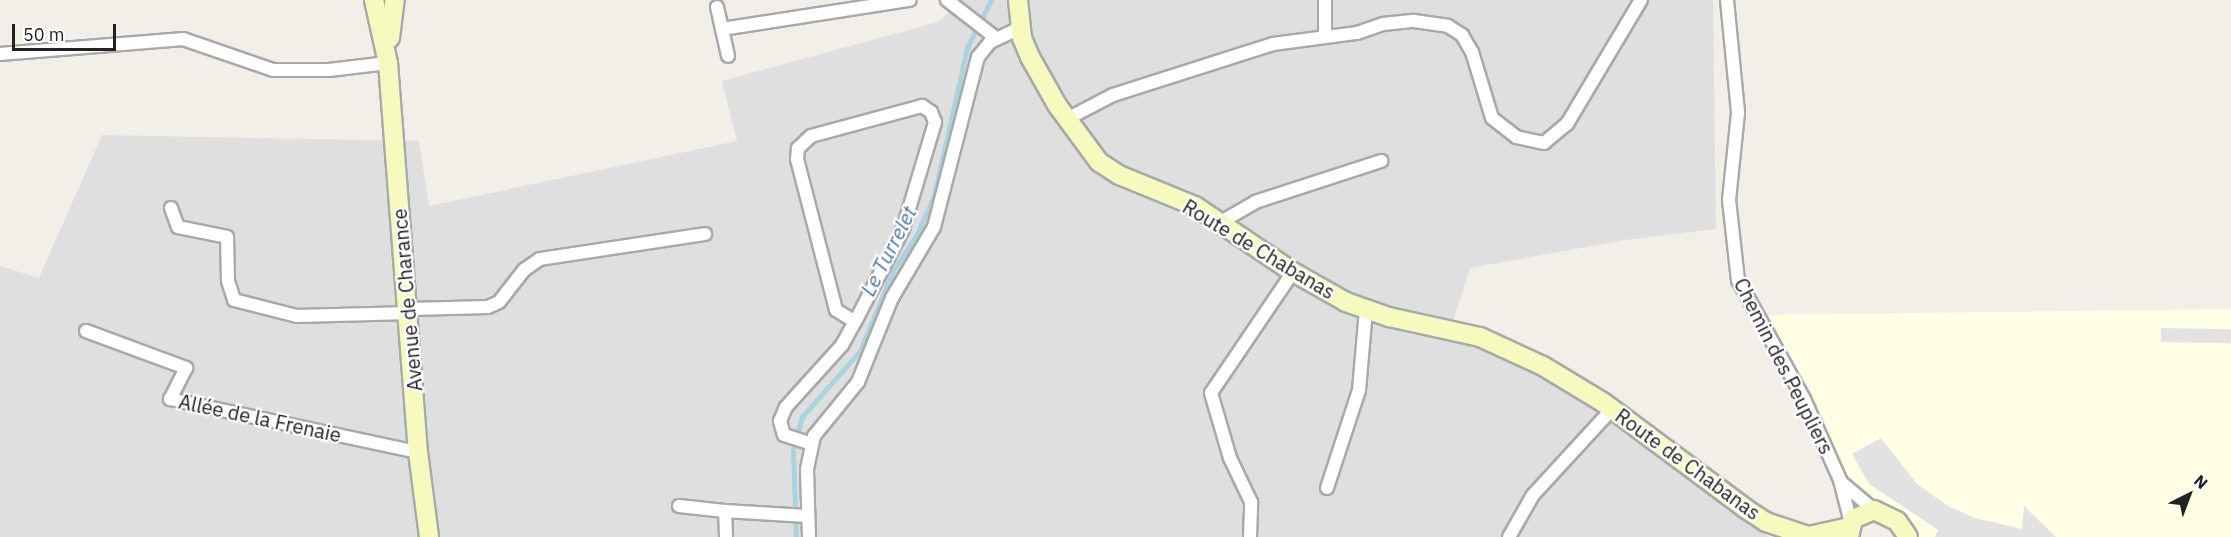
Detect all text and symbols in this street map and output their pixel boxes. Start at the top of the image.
scale bar [15,12,118,50]
text: 50 m [23,23,65,46]
street label: Route de Chabanas [1178,194,1340,304]
water label: Le Turrelet [855,202,921,300]
street label: Avenue de Charance [387,208,427,392]
street label: Chemin des Peupliers [1729,274,1839,458]
street label: Allée de la Frenaie [177,389,343,447]
street label: Route de Chabanas [1611,403,1765,525]
north arrow [2159,465,2219,525]
text: N [2190,470,2212,493]

